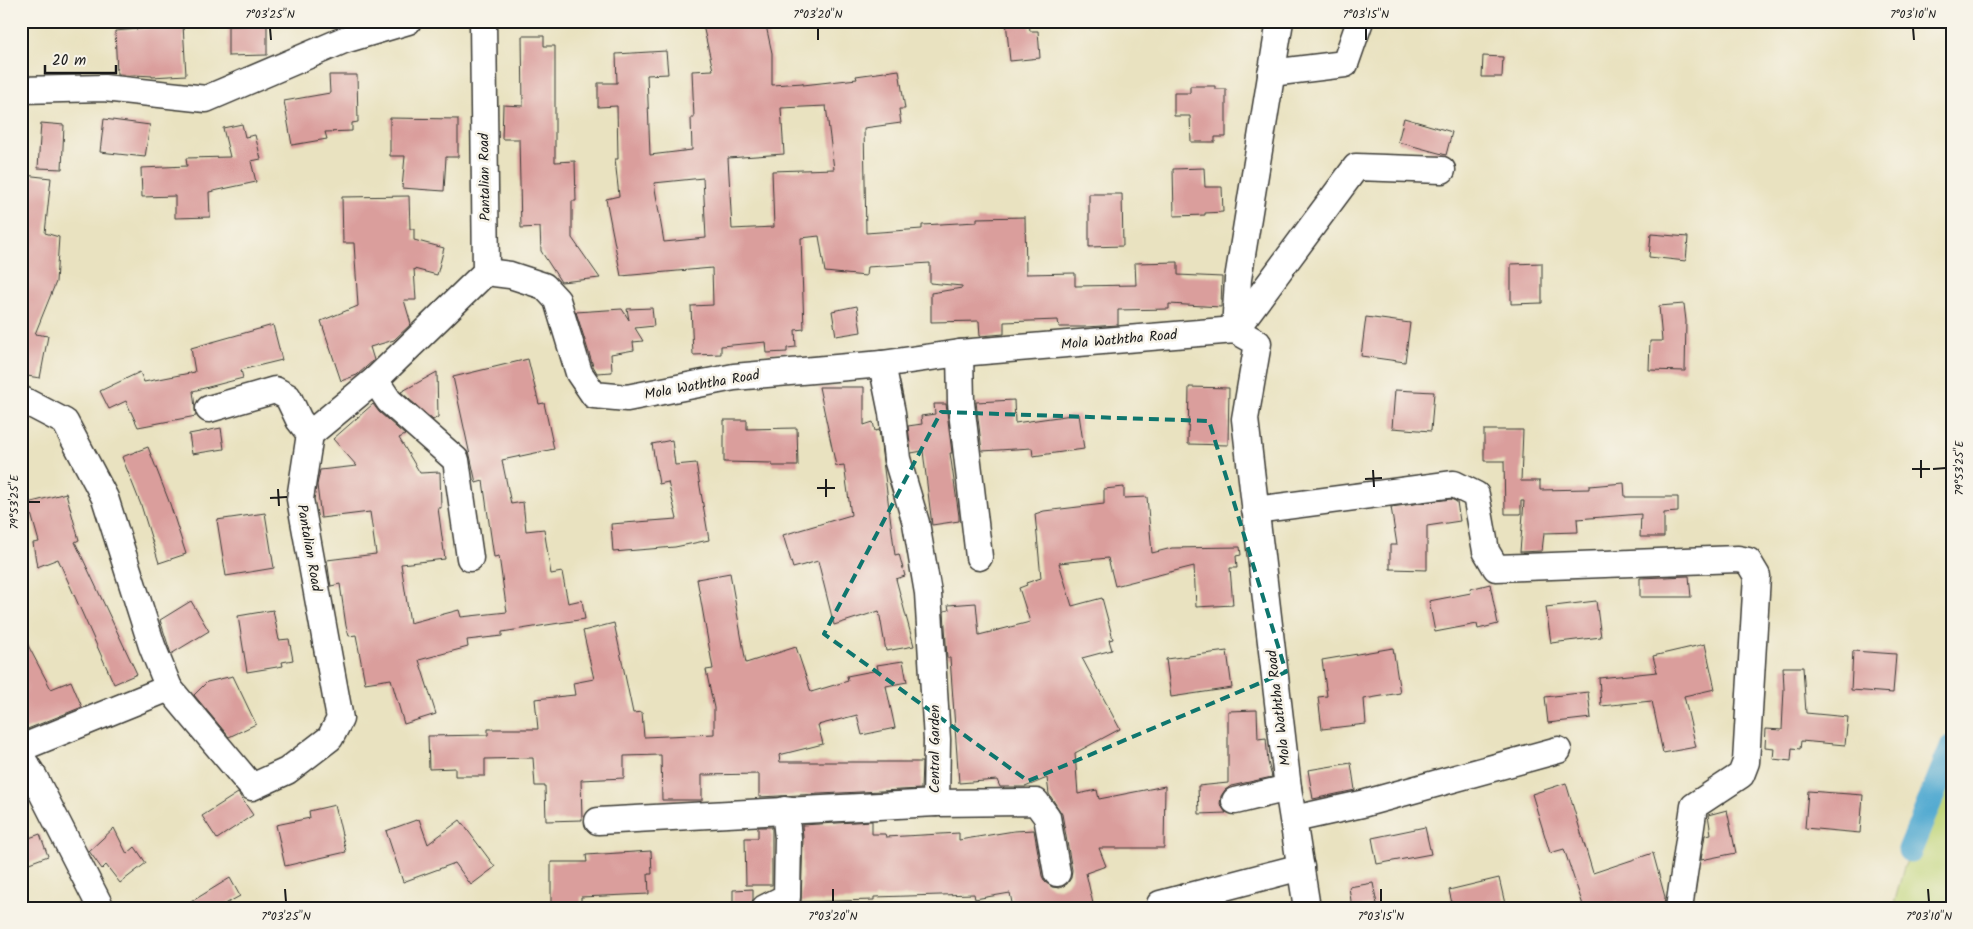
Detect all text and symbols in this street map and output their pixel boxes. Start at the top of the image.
text: 7°03'25"N [245,5,295,24]
text: 7°03'20"N [793,5,843,24]
text: 7°03'15"N [1343,5,1389,24]
text: 7°03'10"N [1890,5,1936,24]
scale bar [45,42,116,74]
text: 20 m [52,49,86,73]
street label: Pantalian Road [473,132,497,221]
street label: Mola Waththa Road [1060,324,1179,356]
street label: Mola Waththa Road [643,364,762,406]
text: 79°53'25"E [1950,440,1969,495]
text: 79°53'25"E [5,474,24,529]
street label: Pantalian Road [291,503,328,594]
street label: Mola Waththa Road [1261,648,1297,767]
street label: Central Garden [924,705,946,793]
text: 7°03'25"N [261,907,311,926]
text: 7°03'20"N [808,907,858,926]
text: 7°03'15"N [1358,907,1404,926]
text: 7°03'10"N [1906,907,1952,926]

